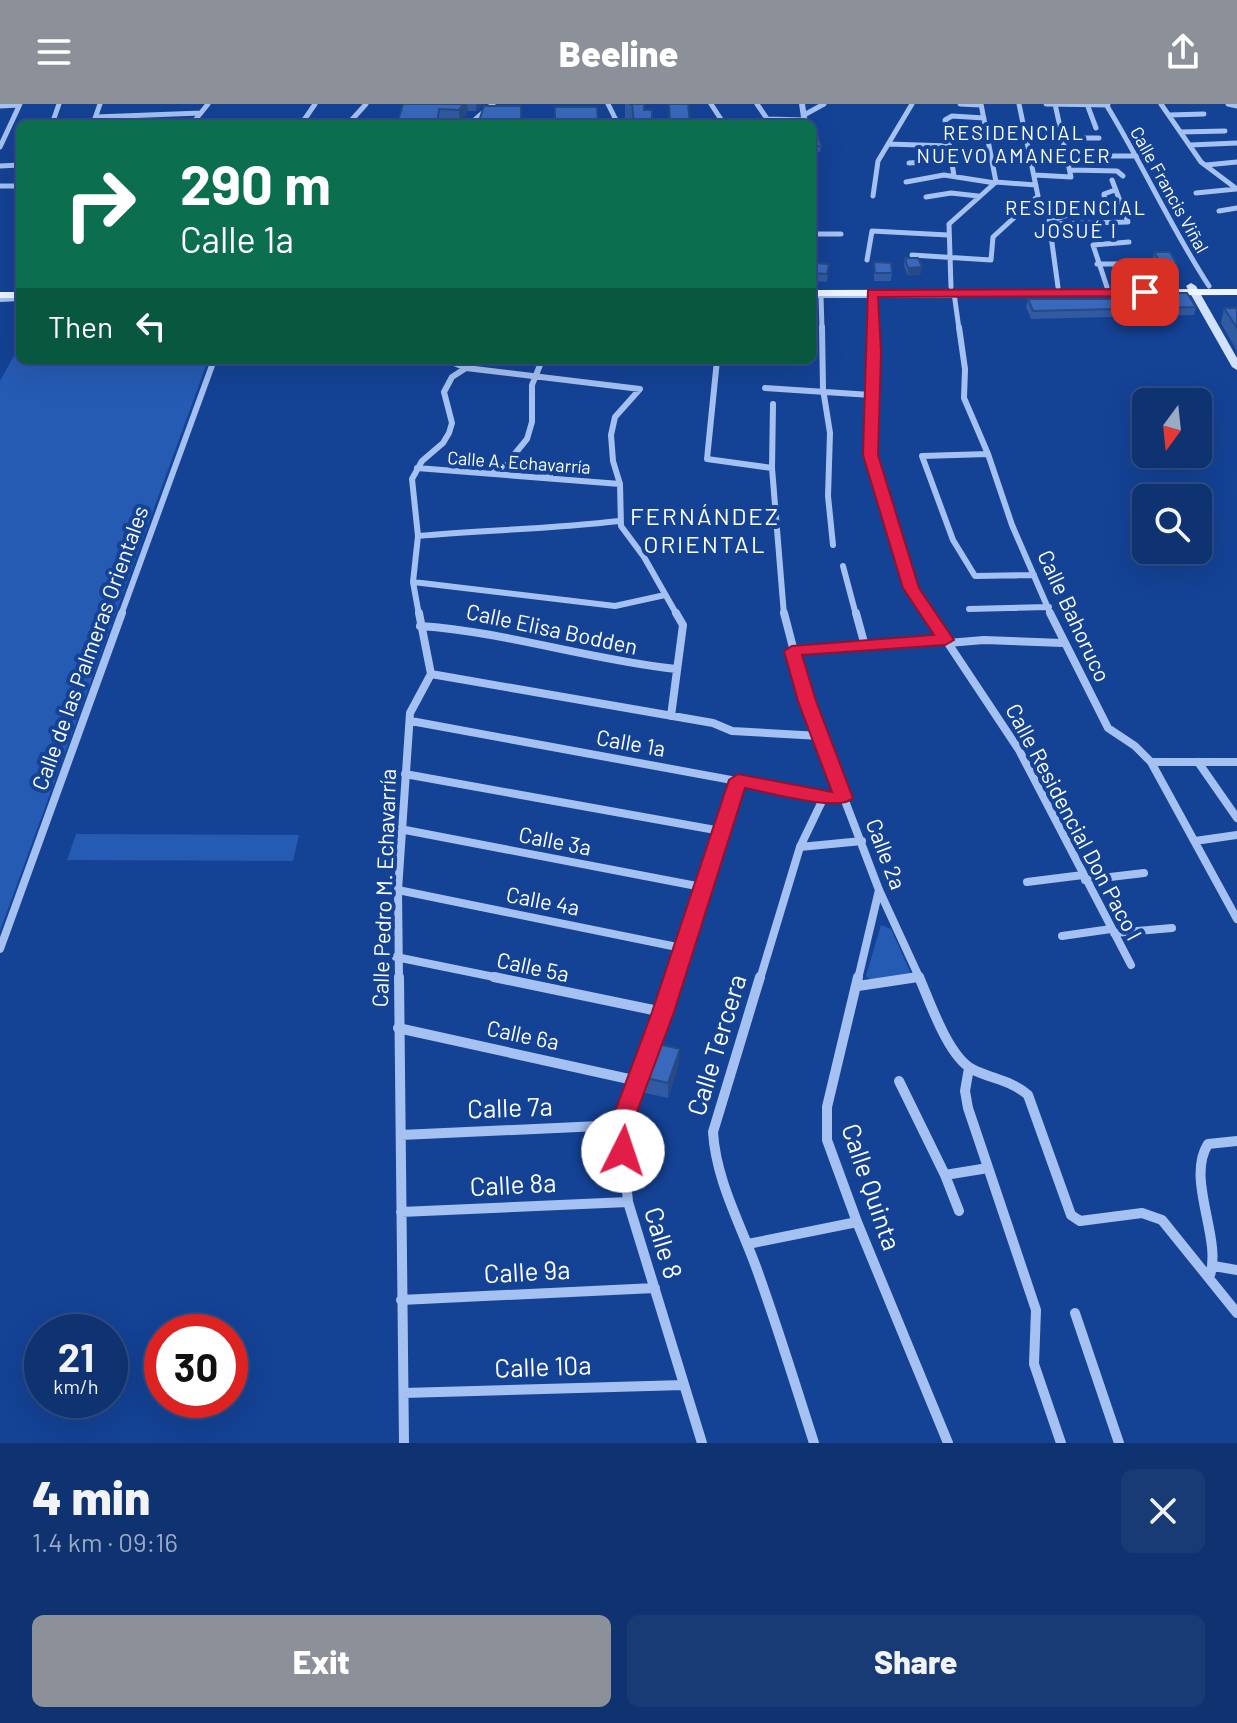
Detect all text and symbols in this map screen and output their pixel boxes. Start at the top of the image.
icon: menu [32,30,76,74]
icon: share [1161,30,1205,74]
text: Beeline [559,31,678,74]
district label: RESIDENCIAL NUEVO AMANECER [916,120,1112,167]
street label: Calle Francis Viñal [1126,122,1214,257]
text: 290 m [180,149,331,216]
icon: right [48,152,152,256]
district label: RESIDENCIAL JOSUÉ I [1005,195,1147,242]
text: Calle 1a [180,217,294,260]
pin [1111,258,1179,326]
icon: arrive [1123,270,1167,314]
icon: left [129,304,173,348]
text: Then [48,308,113,344]
north arrow [1132,388,1212,468]
map controls [1132,388,1212,564]
street label: Calle A. Echavarría [447,446,592,478]
button: search [1132,484,1212,564]
district label: FERNÁNDEZ ORIENTAL [630,501,780,558]
street label: Calle de las Palmeras Orientales [25,502,153,793]
street label: Calle Bahoruco [1033,546,1117,686]
street label: Calle Elisa Bodden [464,597,640,659]
street label: Calle Residencial Don Paco I [1001,699,1148,944]
street label: Calle 1a [595,723,668,761]
street label: Calle Pedro M. Echavarría [366,768,400,1008]
street label: Calle 2a [862,815,912,893]
street label: Calle 3a [517,820,594,860]
street label: Calle 4a [504,880,582,920]
street label: Calle 5a [495,946,572,986]
street label: Calle Tercera [679,970,752,1119]
street label: Calle 6a [485,1014,562,1054]
street label: Calle 7a [467,1090,553,1123]
position arrow [581,1109,665,1193]
street label: Calle Quinta [836,1119,909,1254]
street label: Calle 8a [469,1166,557,1201]
street label: Calle 8 [639,1203,690,1282]
street label: Calle 9a [483,1253,571,1288]
speed limit sign: 30 [144,1314,248,1418]
text: 21 [58,1332,94,1380]
street label: Calle 10a [494,1348,592,1383]
text: km/h [53,1374,99,1398]
text: 4 min [32,1467,150,1525]
button: close [1121,1469,1205,1553]
text: 1.4 km · 09:16 [32,1526,178,1557]
button: Exit [32,1615,611,1707]
button: Share [627,1615,1205,1707]

